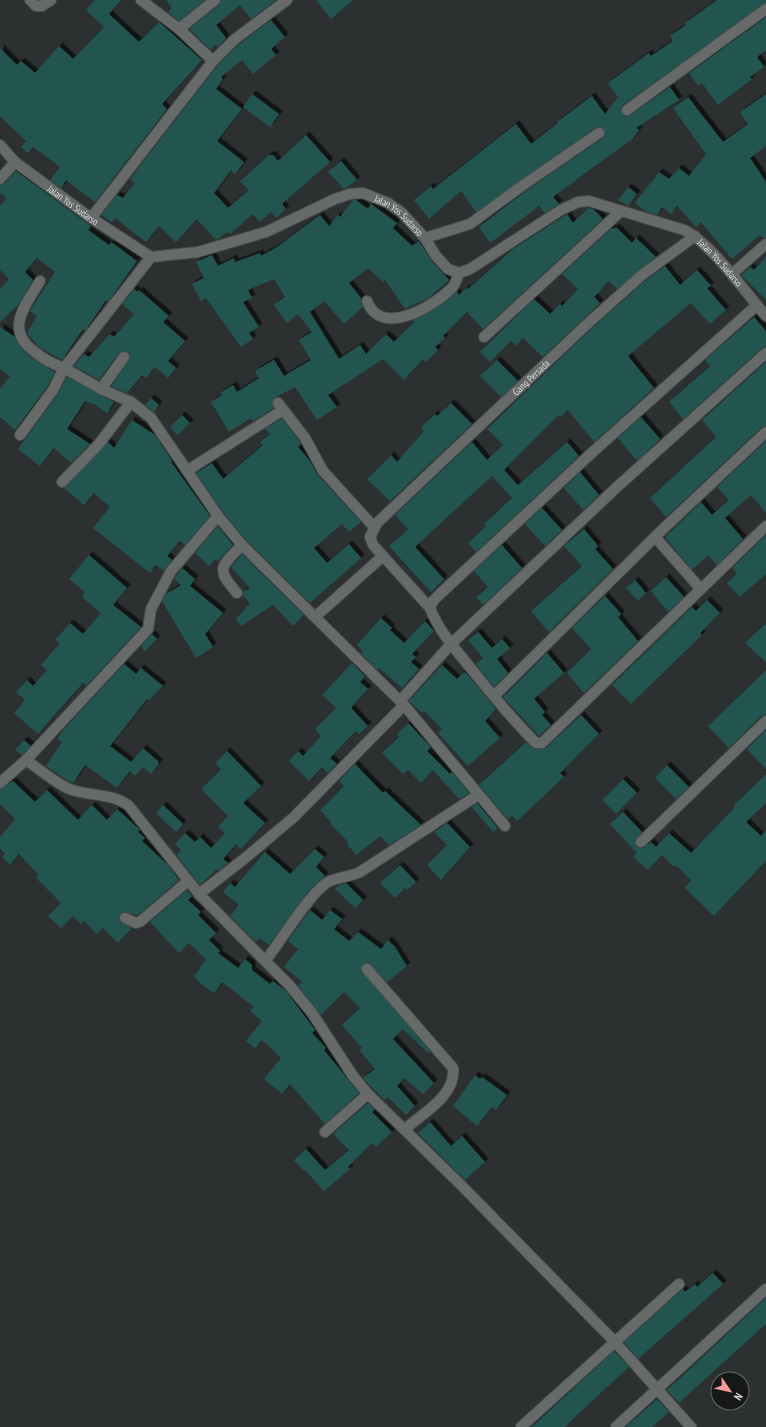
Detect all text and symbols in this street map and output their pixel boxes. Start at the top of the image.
street label: Jalan Yos Sudarso [44,182,101,228]
street label: Jalan Yos Sudarso [371,192,426,239]
street label: Jalan Yos Sudarso [694,235,745,289]
street label: Gang Persada [510,357,553,398]
north arrow [710,1371,750,1411]
text: N [731,1390,746,1403]

